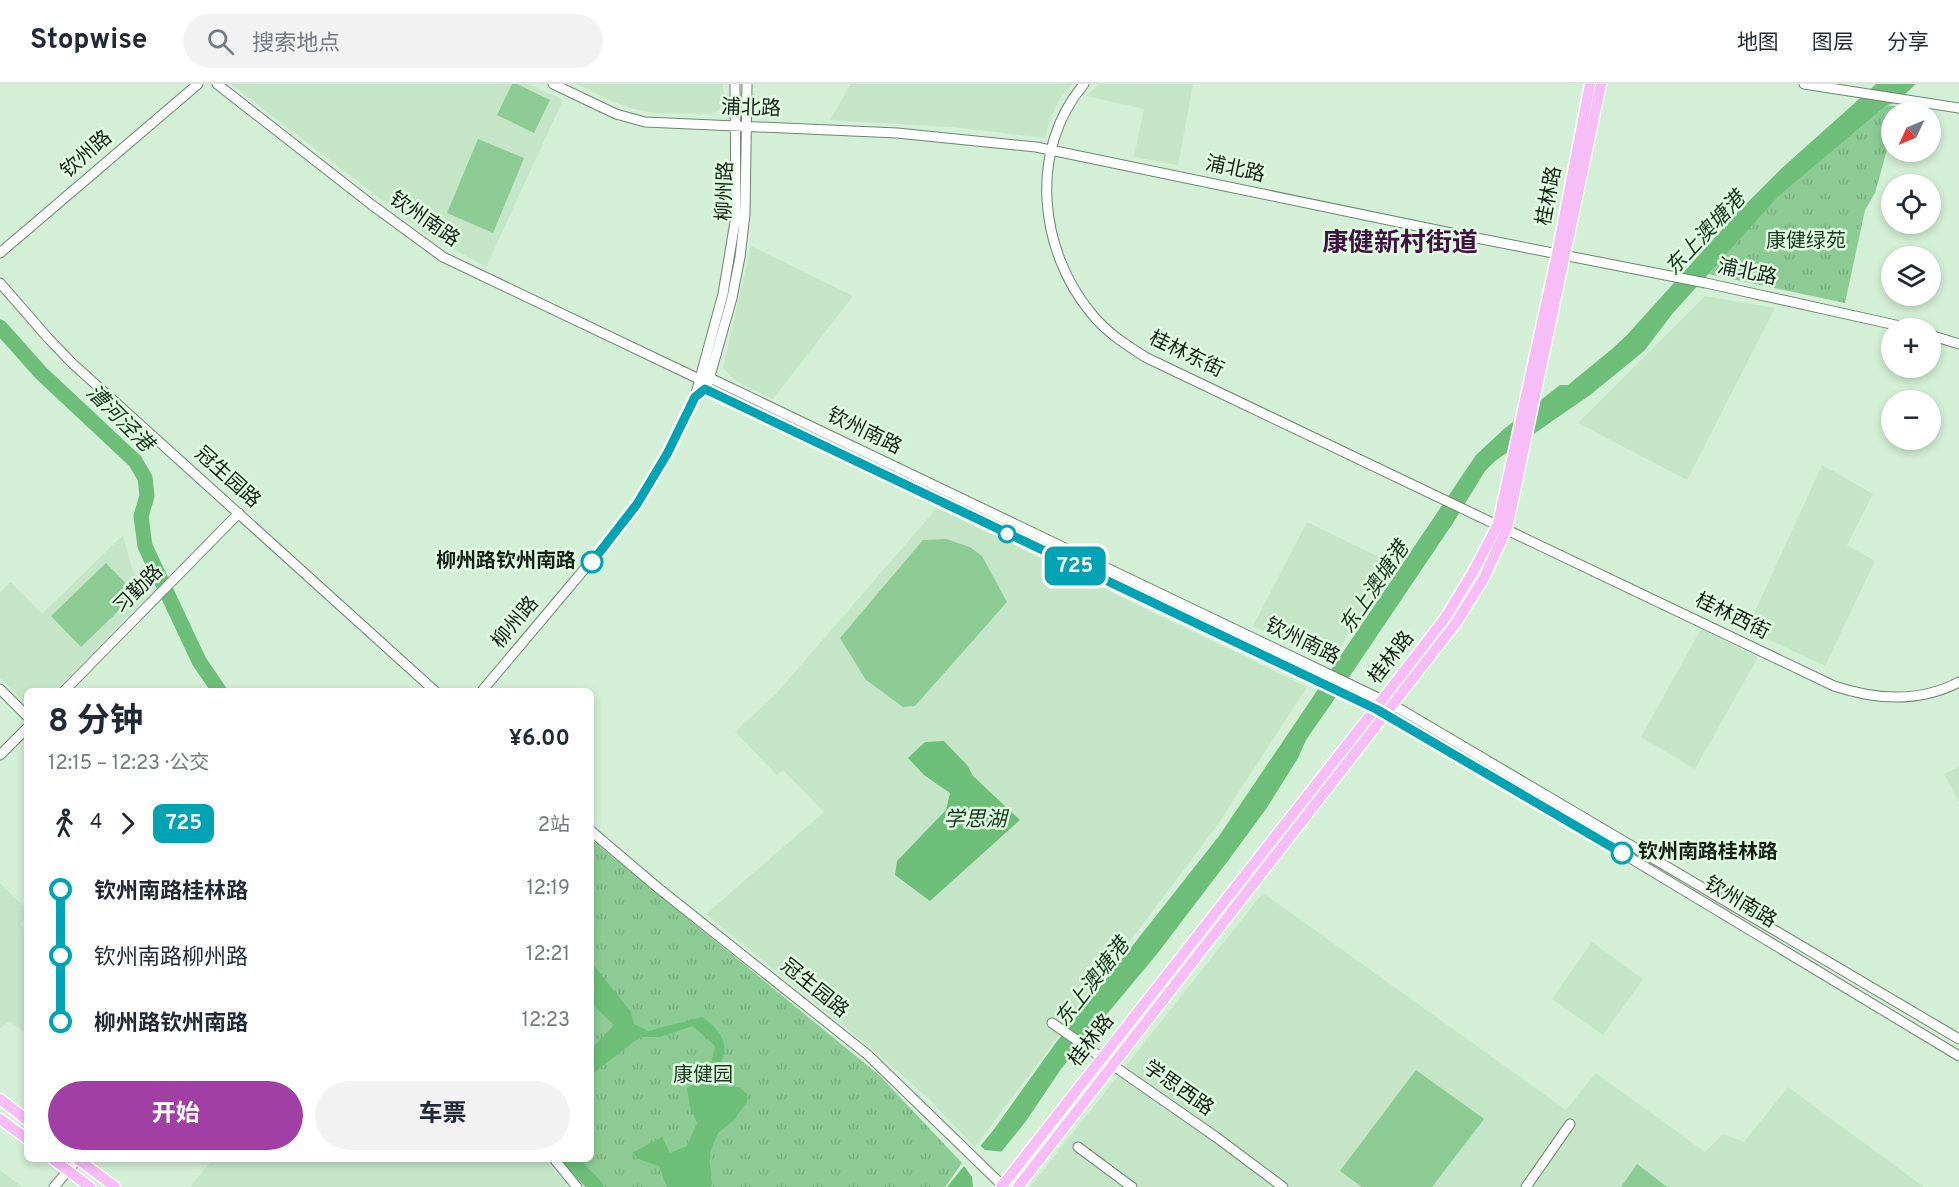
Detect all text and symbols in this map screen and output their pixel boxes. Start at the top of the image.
search box [183,14,603,68]
text: Stopwise [30,23,147,59]
icon: search [204,25,237,58]
text: 地图 [1737,30,1779,57]
text: 图层 [1812,30,1854,57]
text: 分享 [1887,30,1929,57]
text: 搜索地点 [252,31,340,58]
street label: 浦北路 [721,95,781,123]
north arrow [1881,102,1941,162]
map controls [1881,102,1941,450]
street label: 钦州路 [56,126,118,184]
street label: 浦北路 [1203,151,1267,189]
street label: 柳州路 [712,161,740,221]
street label: 桂林路 [1532,164,1568,228]
button: locate [1881,174,1941,234]
water label: 东上澳塘港 [1660,184,1754,282]
street label: 钦州南路 [384,186,464,254]
district label: 康健新村街道 [1322,228,1478,261]
park label: 康健绿苑 [1766,229,1846,255]
button: layers [1881,246,1941,306]
street label: 浦北路 [1715,254,1779,292]
button: + [1881,318,1941,378]
street label: 桂林东街 [1144,326,1228,384]
water label: 漕河泾港 [80,380,160,460]
button: − [1881,390,1941,450]
street label: 钦州南路 [822,403,906,461]
street label: 冠生园路 [189,442,265,514]
unlabelled marker [998,525,1016,543]
water label: 东上澳塘港 [1334,534,1417,639]
line badge: 725 [1040,546,1110,586]
place label: 柳州路钦州南路 [436,549,576,575]
marker: 柳州路钦州南路 [581,551,603,573]
text: 725 [1057,553,1093,580]
street label: 习勤路 [109,560,169,620]
street label: 桂林西街 [1690,588,1774,646]
street label: 柳州路 [487,592,545,654]
street label: 钦州南路 [1260,613,1344,671]
street label: 桂林路 [1363,626,1421,690]
text: 8 分钟 [48,702,143,744]
text: ¥6.00 [509,726,570,753]
text: 12:15 – 12:23 · 公交 [48,751,210,777]
icon: walk [48,807,81,840]
icon: forward [111,807,144,840]
water label: 学思湖 [944,807,1009,834]
text: 4 [90,810,102,836]
text: 725 [165,810,202,837]
text: 2站 [538,813,570,839]
place label: 钦州南路桂林路 [1638,840,1778,866]
marker: 钦州南路桂林路 [1611,842,1633,864]
street label: 钦州南路 [1699,871,1781,935]
text: 12:19 [526,876,570,902]
text: 钦州南路桂林路 [94,879,248,906]
water label: 东上澳塘港 [1050,931,1138,1033]
text: 12:21 [526,942,570,968]
text: 钦州南路柳州路 [94,945,248,972]
street label: 冠生园路 [775,954,853,1024]
text: 12:23 [522,1008,570,1034]
street label: 桂林路 [1063,1009,1121,1073]
text: 柳州路钦州南路 [94,1011,248,1038]
street label: 学思西路 [1138,1055,1218,1123]
park label: 康健园 [673,1063,733,1089]
button: 开始 [48,1081,303,1150]
button: 车票 [315,1081,570,1150]

